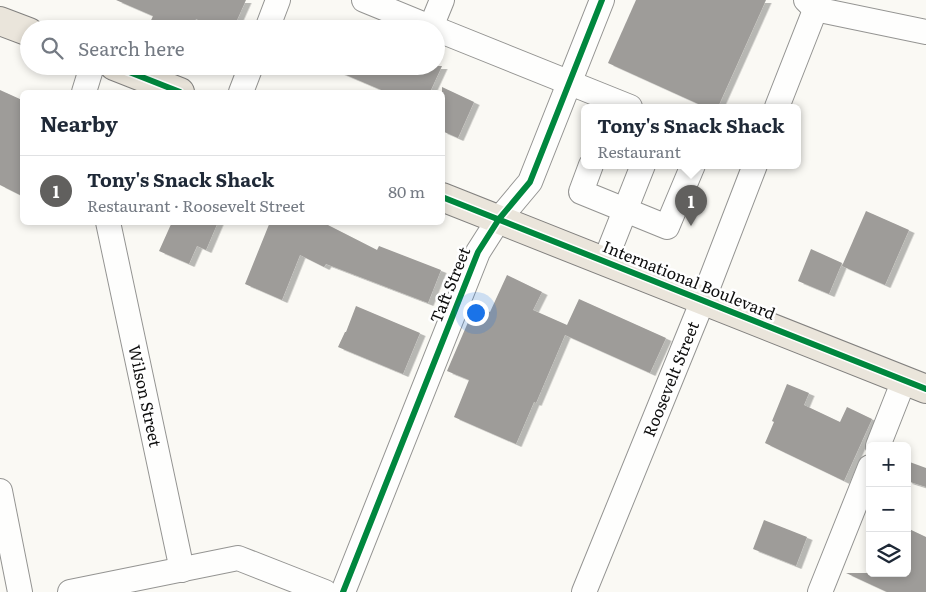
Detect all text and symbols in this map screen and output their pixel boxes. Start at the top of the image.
search box [20,20,445,75]
icon: search [38,34,66,62]
text: Search here [78,34,185,62]
popup [581,104,801,169]
text: Nearby [40,107,118,138]
text: Tony's Snack Shack [597,111,785,139]
text: Restaurant [597,139,681,163]
text: Tony's Snack Shack [87,165,274,193]
text: 1 [53,179,59,203]
text: 80 m [388,179,425,203]
pin: 1 [675,185,707,226]
text: Restaurant · Roosevelt Street [87,193,305,217]
street label: International Boulevard [599,233,780,325]
street label: Taft Street [423,243,475,326]
your location [463,300,489,326]
street label: Roosevelt Street [636,317,704,440]
street label: Wilson Street [123,343,169,450]
map controls [866,442,911,577]
button: + [866,442,911,487]
button: − [866,487,911,532]
button: layers [866,532,911,577]

